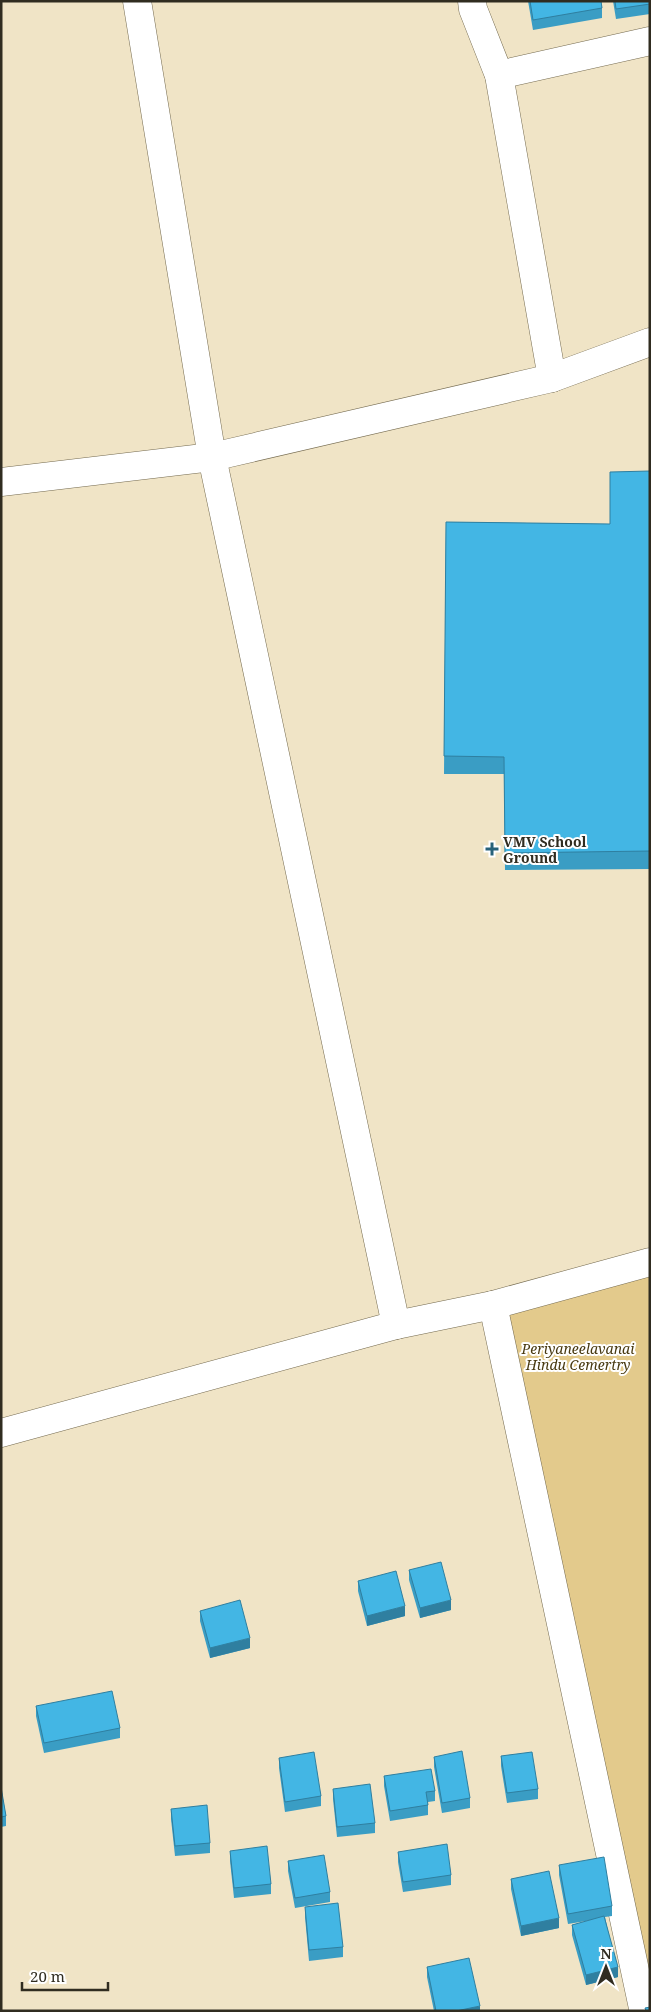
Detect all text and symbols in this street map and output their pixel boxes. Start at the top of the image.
place label: VMV School Ground [503,832,587,867]
marker: VMV School Ground [485,842,499,856]
park label: Periyaneelavanai Hindu Cemertry [521,1339,635,1374]
north arrow [581,1942,631,1992]
text: N [600,1944,612,1963]
scale bar [22,1960,109,1992]
text: 20 m [30,1966,65,1986]

